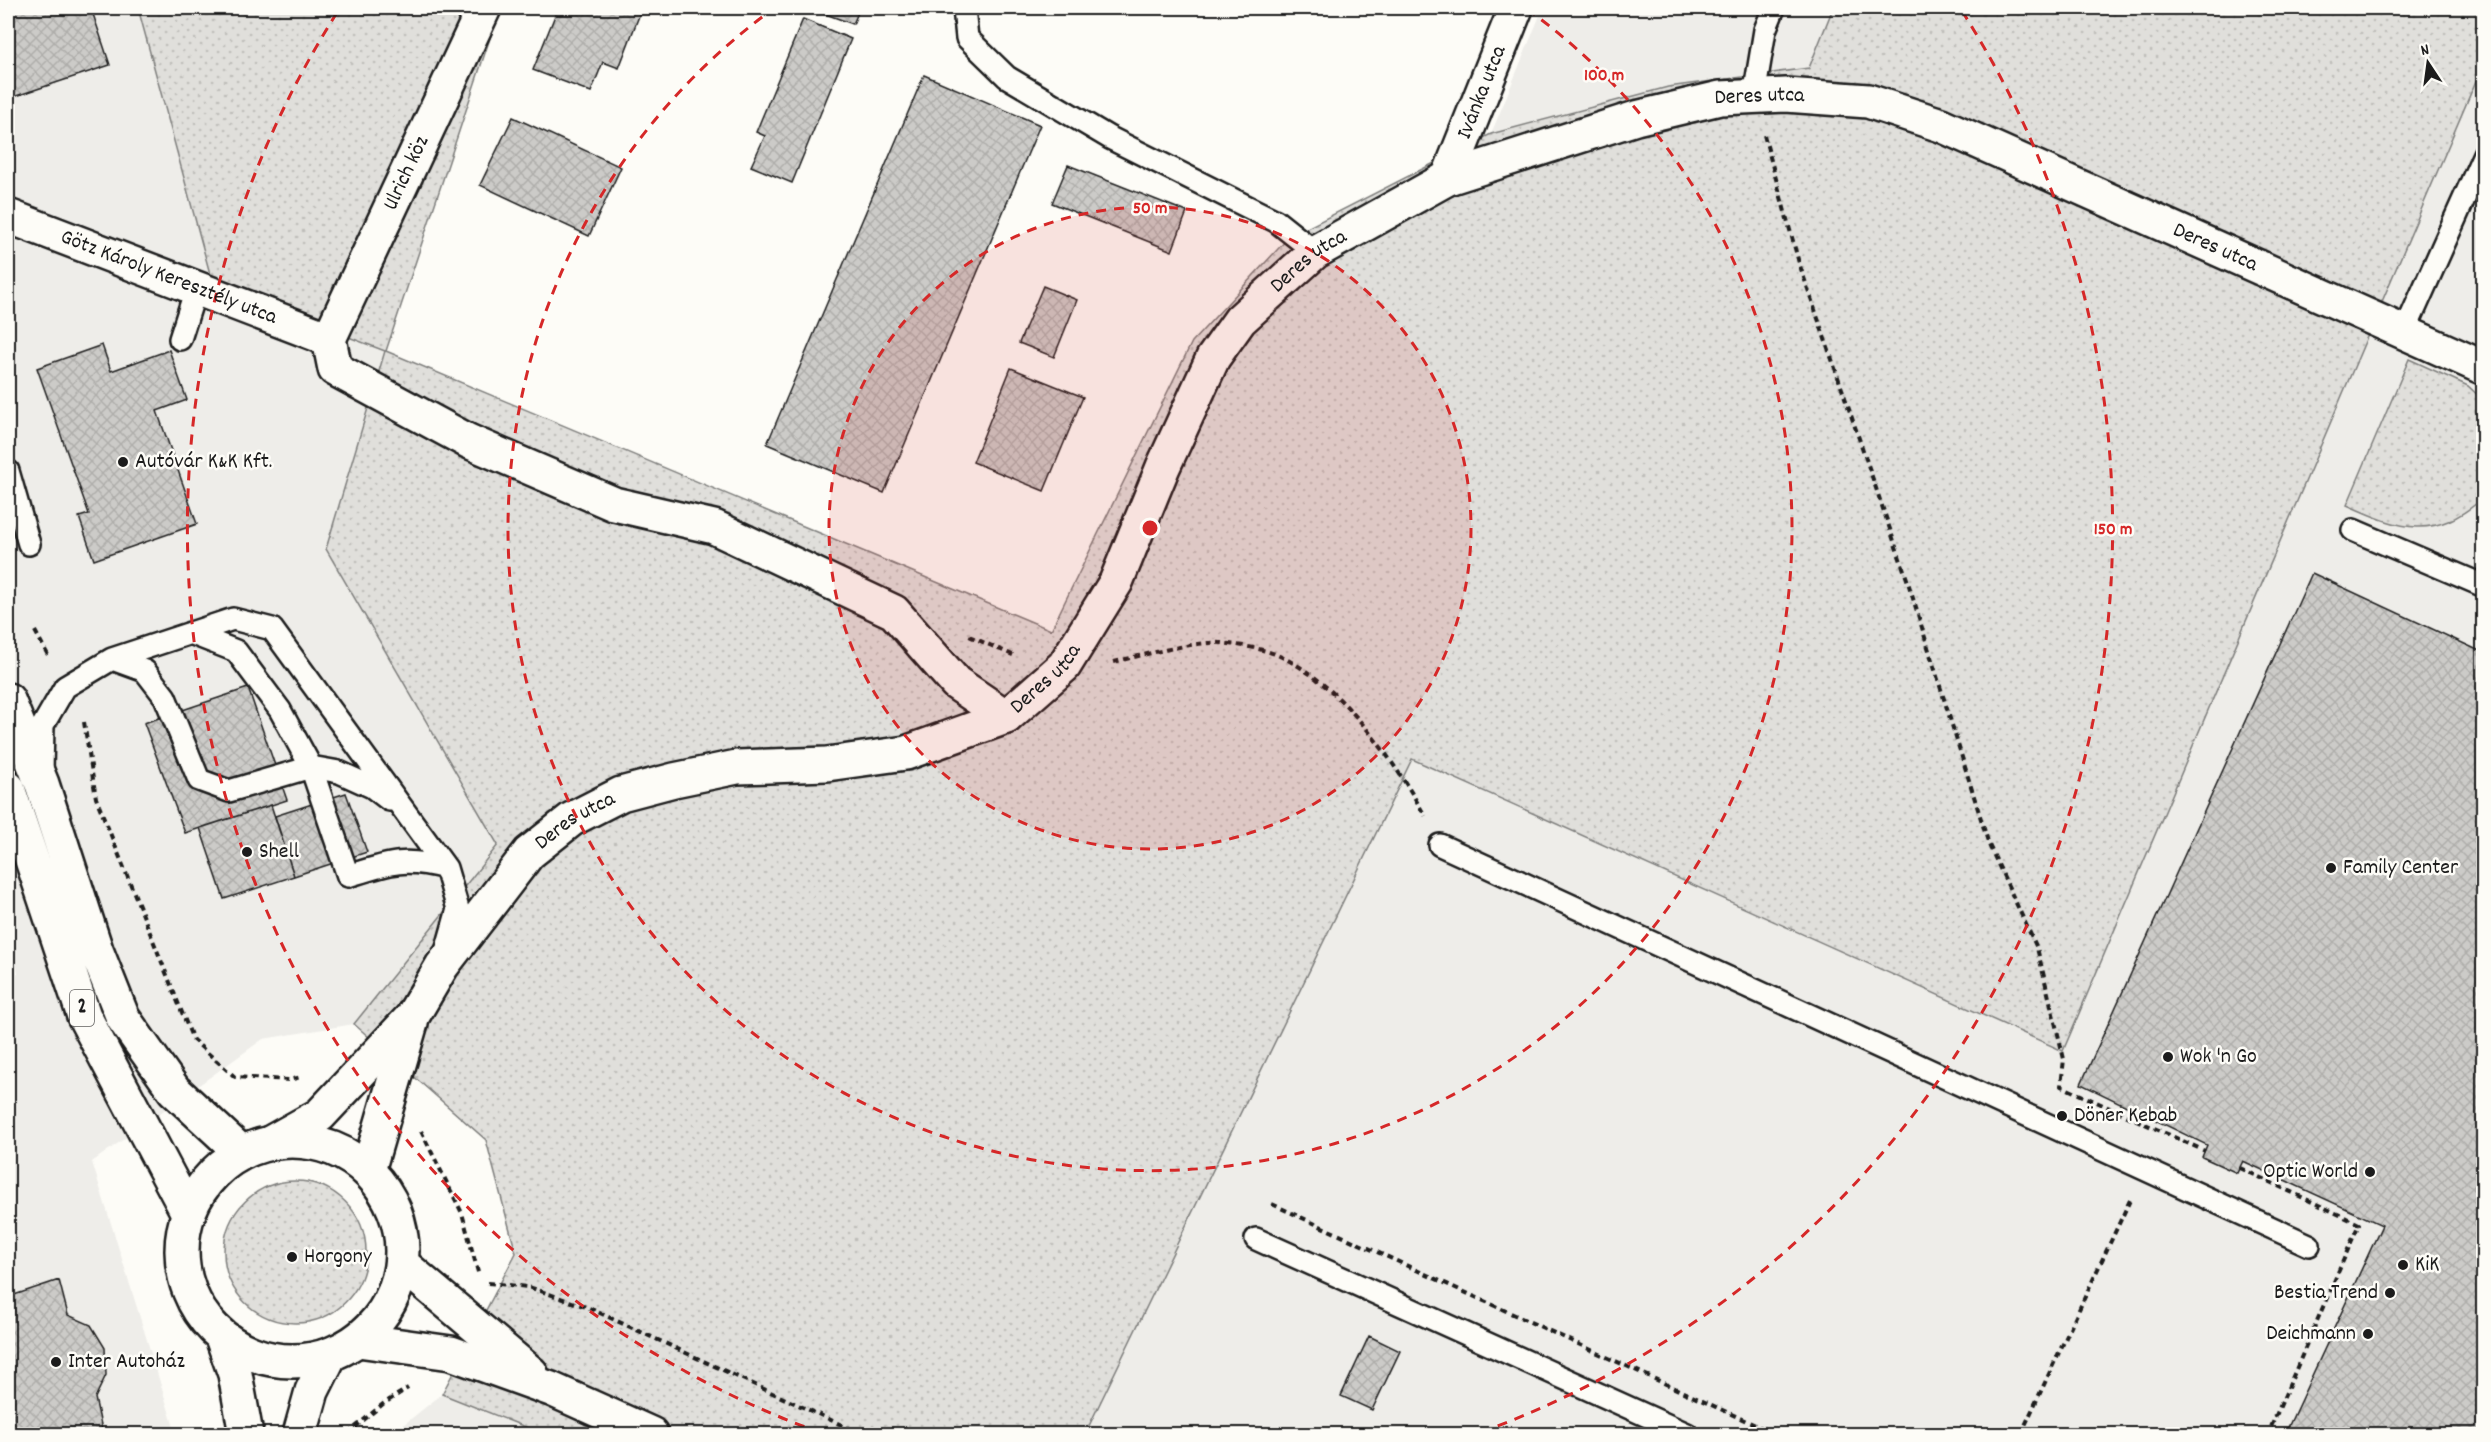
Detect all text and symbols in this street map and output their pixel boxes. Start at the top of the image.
north arrow [2398,33,2458,93]
text: N [2419,39,2432,63]
street label: Ivánka utca [1450,41,1515,144]
text: 100 m [1584,64,1624,89]
street label: Deres utca [1714,79,1806,114]
street label: Ulrich köz [376,130,438,216]
text: 50 m [1133,197,1167,222]
street label: Deres utca [2168,215,2263,281]
street label: Deres utca [1263,221,1353,301]
street label: Götz Károly Keresztély utca [56,222,282,333]
place label: Autóvár K&K Kft. [135,447,272,478]
marker: Autóvár K&K Kft. [116,455,130,469]
centre of rings [1140,518,1160,538]
text: 150 m [2094,518,2132,543]
street label: Deres utca [1004,638,1090,722]
street label: Deres utca [528,784,621,858]
place label: Shell [259,837,299,868]
marker: Shell [240,845,254,859]
place label: Family Center [2343,853,2459,884]
marker: Family Center [2324,861,2338,875]
road number: 2 [70,990,94,1026]
place label: Wok 'n Go [2180,1042,2257,1073]
marker: Wok 'n Go [2161,1050,2175,1064]
place label: Döner Kebab [2074,1101,2177,1132]
marker: Döner Kebab [2055,1109,2069,1123]
place label: Optic World [2263,1157,2358,1188]
marker: Optic World [2363,1165,2377,1179]
place label: Horgony [304,1242,373,1273]
marker: Horgony [285,1250,299,1264]
place label: KiK [2415,1250,2439,1281]
marker: KiK [2396,1258,2410,1272]
place label: Bestia Trend [2274,1278,2378,1309]
marker: Bestia Trend [2383,1286,2397,1300]
place label: Deichmann [2266,1319,2356,1350]
marker: Deichmann [2361,1327,2375,1341]
place label: Inter Autoház [68,1347,185,1378]
marker: Inter Autoház [49,1355,63,1369]

